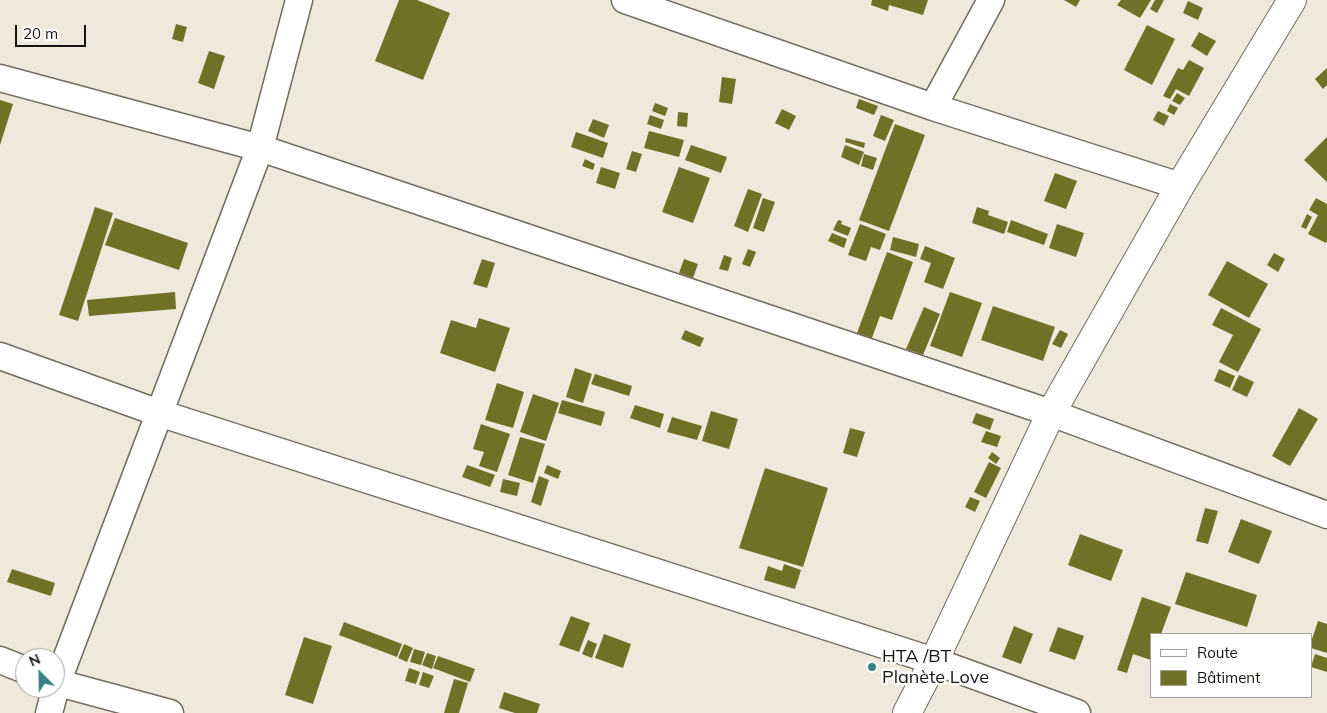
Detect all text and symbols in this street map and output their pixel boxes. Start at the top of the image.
scale bar [18,15,89,47]
text: 20 m [23,24,58,43]
legend [1150,633,1312,698]
text: Route [1197,643,1238,662]
place label: HTA /BT Planète Love [882,646,989,689]
north arrow [15,648,65,698]
text: N [26,650,43,670]
marker: HTA /BT Planète Love [866,661,878,673]
text: Bâtiment [1197,668,1260,687]

